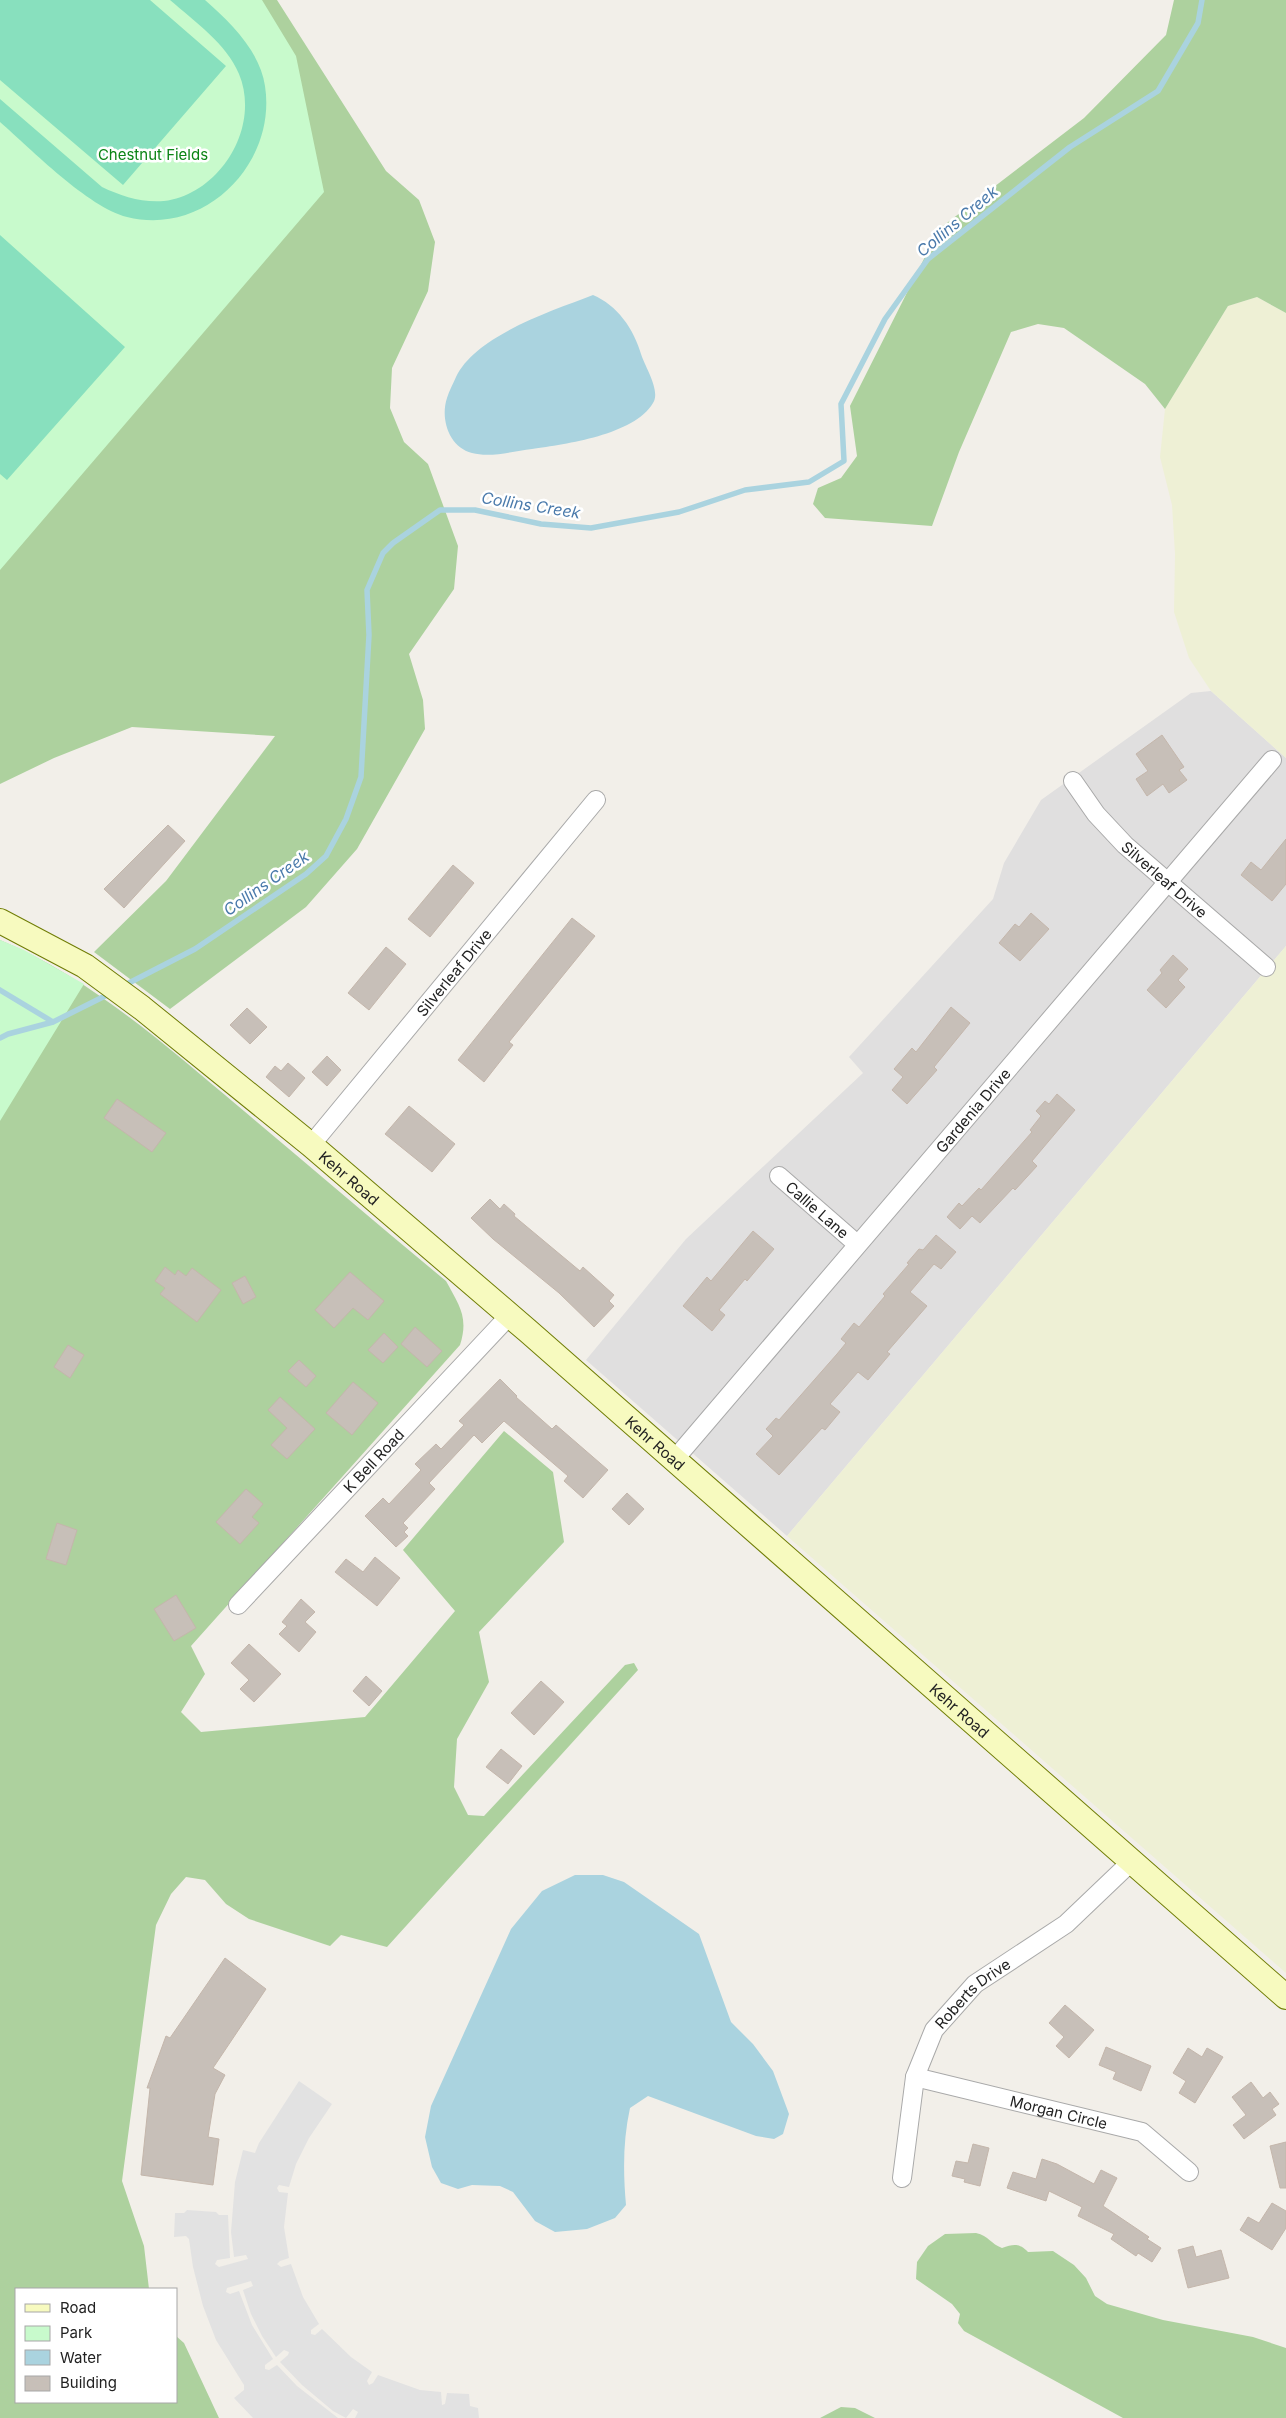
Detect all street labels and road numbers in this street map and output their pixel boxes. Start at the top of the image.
street label: Silverleaf Drive [1118,837,1212,922]
street label: Silverleaf Drive [412,925,495,1020]
street label: Gardenia Drive [931,1064,1014,1156]
street label: Kehr Road [315,1147,383,1209]
street label: Callie Lane [782,1177,853,1242]
street label: Kehr Road [622,1412,689,1474]
street label: K Bell Road [339,1425,408,1496]
street label: Kehr Road [926,1679,993,1742]
street label: Roberts Drive [930,1954,1014,2032]
street label: Morgan Circle [1008,2091,1110,2133]

